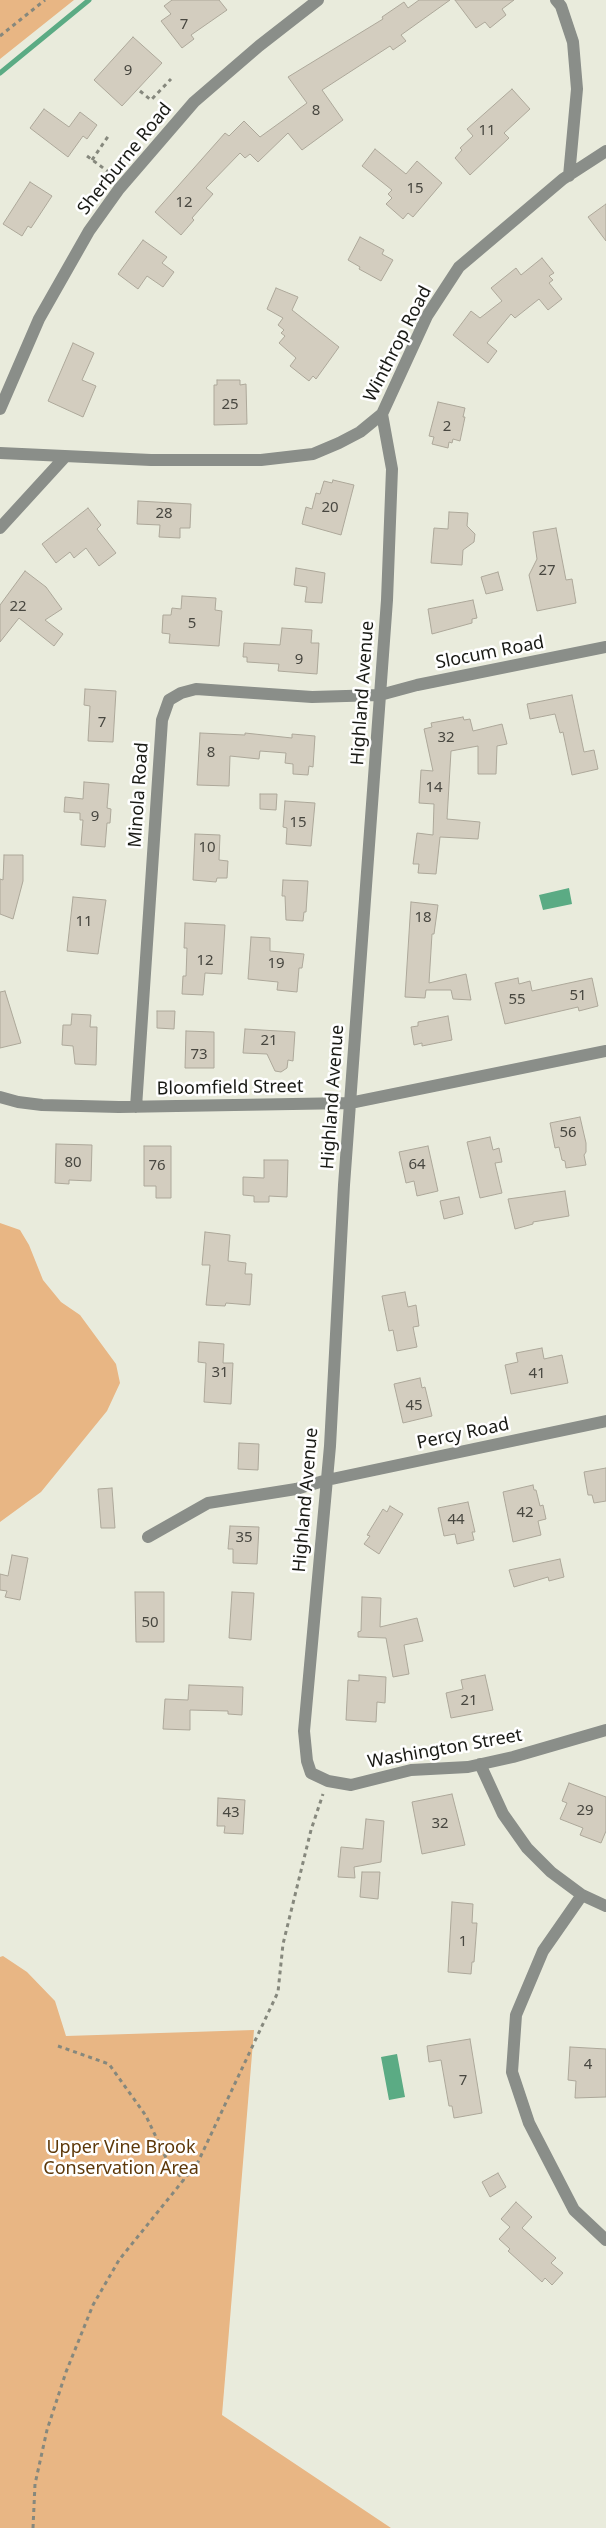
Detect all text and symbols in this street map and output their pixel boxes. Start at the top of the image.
house number: 7 [180,16,188,34]
house number: 9 [124,62,132,80]
street label: Sherburne Road [73,99,177,219]
house number: 8 [312,102,320,120]
house number: 11 [478,122,496,140]
house number: 15 [406,180,424,198]
house number: 12 [175,194,193,212]
street label: Winthrop Road [360,282,436,406]
house number: 25 [221,396,239,414]
house number: 2 [443,418,451,436]
house number: 20 [321,499,339,517]
house number: 28 [155,505,173,523]
house number: 27 [538,562,556,580]
house number: 22 [9,598,27,616]
house number: 5 [188,615,196,633]
street label: Highland Avenue [347,620,379,766]
street label: Slocum Road [434,632,546,674]
house number: 9 [295,651,303,669]
house number: 7 [98,714,106,732]
house number: 32 [437,729,455,747]
street label: Minola Road [125,742,153,848]
house number: 8 [207,744,215,762]
house number: 14 [425,779,443,797]
house number: 9 [91,808,99,826]
house number: 15 [289,814,307,832]
house number: 10 [198,839,216,857]
house number: 18 [414,909,432,927]
house number: 11 [75,913,93,931]
house number: 12 [196,952,214,970]
house number: 19 [267,955,285,973]
house number: 51 [569,987,587,1005]
house number: 55 [508,991,526,1009]
street label: Highland Avenue [317,1024,349,1170]
house number: 21 [260,1032,278,1050]
house number: 73 [190,1046,208,1064]
street label: Bloomfield Street [157,1076,303,1100]
house number: 56 [559,1124,577,1142]
house number: 80 [64,1154,82,1172]
house number: 64 [408,1156,426,1174]
house number: 76 [148,1157,166,1175]
house number: 31 [211,1364,229,1382]
house number: 41 [528,1365,546,1383]
house number: 45 [405,1397,423,1415]
street label: Percy Road [415,1414,511,1454]
street label: Highland Avenue [289,1427,323,1573]
house number: 42 [516,1504,534,1522]
house number: 44 [447,1511,465,1529]
house number: 35 [235,1529,253,1547]
house number: 50 [141,1614,159,1632]
house number: 21 [460,1692,478,1710]
street label: Washington Street [366,1725,524,1773]
house number: 29 [576,1802,594,1820]
house number: 43 [222,1804,240,1822]
house number: 32 [431,1815,449,1833]
house number: 1 [459,1933,467,1951]
house number: 4 [584,2056,592,2074]
house number: 7 [459,2072,467,2090]
park label: Upper Vine Brook Conservation Area [43,2137,199,2180]

